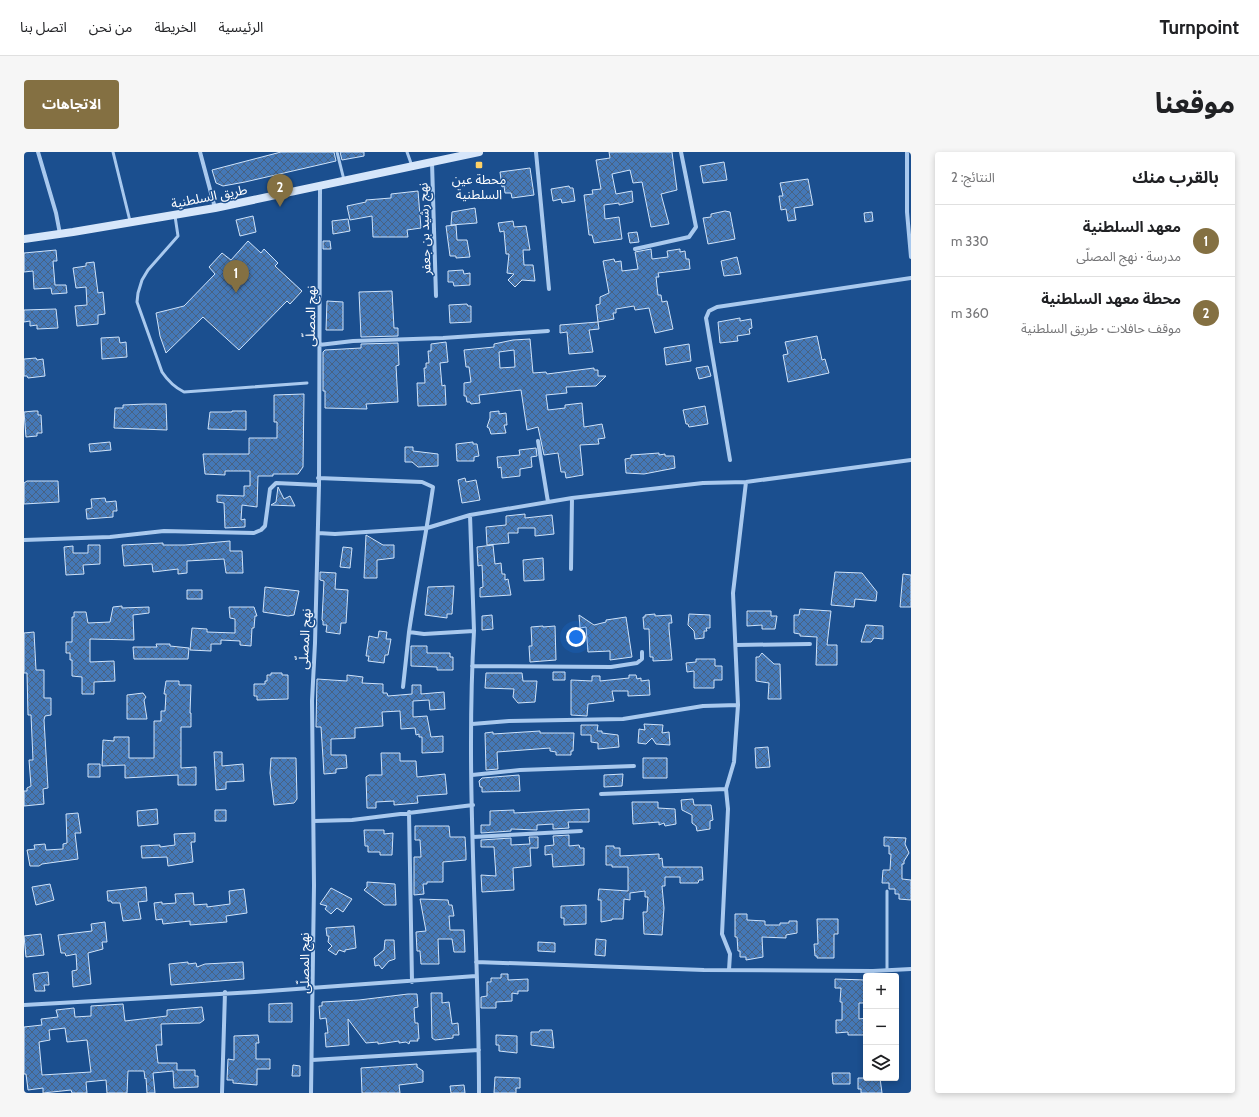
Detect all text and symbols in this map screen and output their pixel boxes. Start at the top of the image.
text: Turnpoint [1160,16,1239,39]
text: اتصل بنا [20,18,67,36]
text: من نحن [89,18,132,36]
text: الخريطة [154,18,196,36]
text: الرئيسية [218,18,263,36]
button: الاتجاهات [24,80,119,129]
text: موقعنا [1155,86,1235,120]
marker: محطة عين السلطنية [474,160,484,170]
text: بالقرب منك [1132,167,1219,187]
text: النتائج: 2 [951,169,995,185]
place label: محطة عين السلطنية [452,171,506,202]
pin: 2 [267,174,293,207]
street label: طريق السلطنية [170,181,249,212]
street label: نهج رشيد بن جعفر [414,182,437,277]
text: معهد السلطنية [1083,218,1181,236]
text: 330 m [951,233,988,249]
text: 1 [1204,233,1208,249]
text: مدرسة · نهج المصلّى [1076,248,1181,264]
pin: 1 [223,260,249,293]
street label: نهج المصلّى [300,285,322,347]
text: محطة معهد السلطنية [1041,290,1181,308]
text: 360 m [951,305,989,321]
text: 2 [1203,305,1209,321]
text: موقف حافلات · طريق السلطنية [1021,320,1181,336]
street label: نهج المصلّى [293,608,317,670]
your location [566,627,586,647]
street label: نهج المصلّى [295,932,315,994]
map controls [863,973,899,1081]
button: + [863,973,899,1009]
button: − [863,1009,899,1045]
button: layers [863,1045,899,1081]

